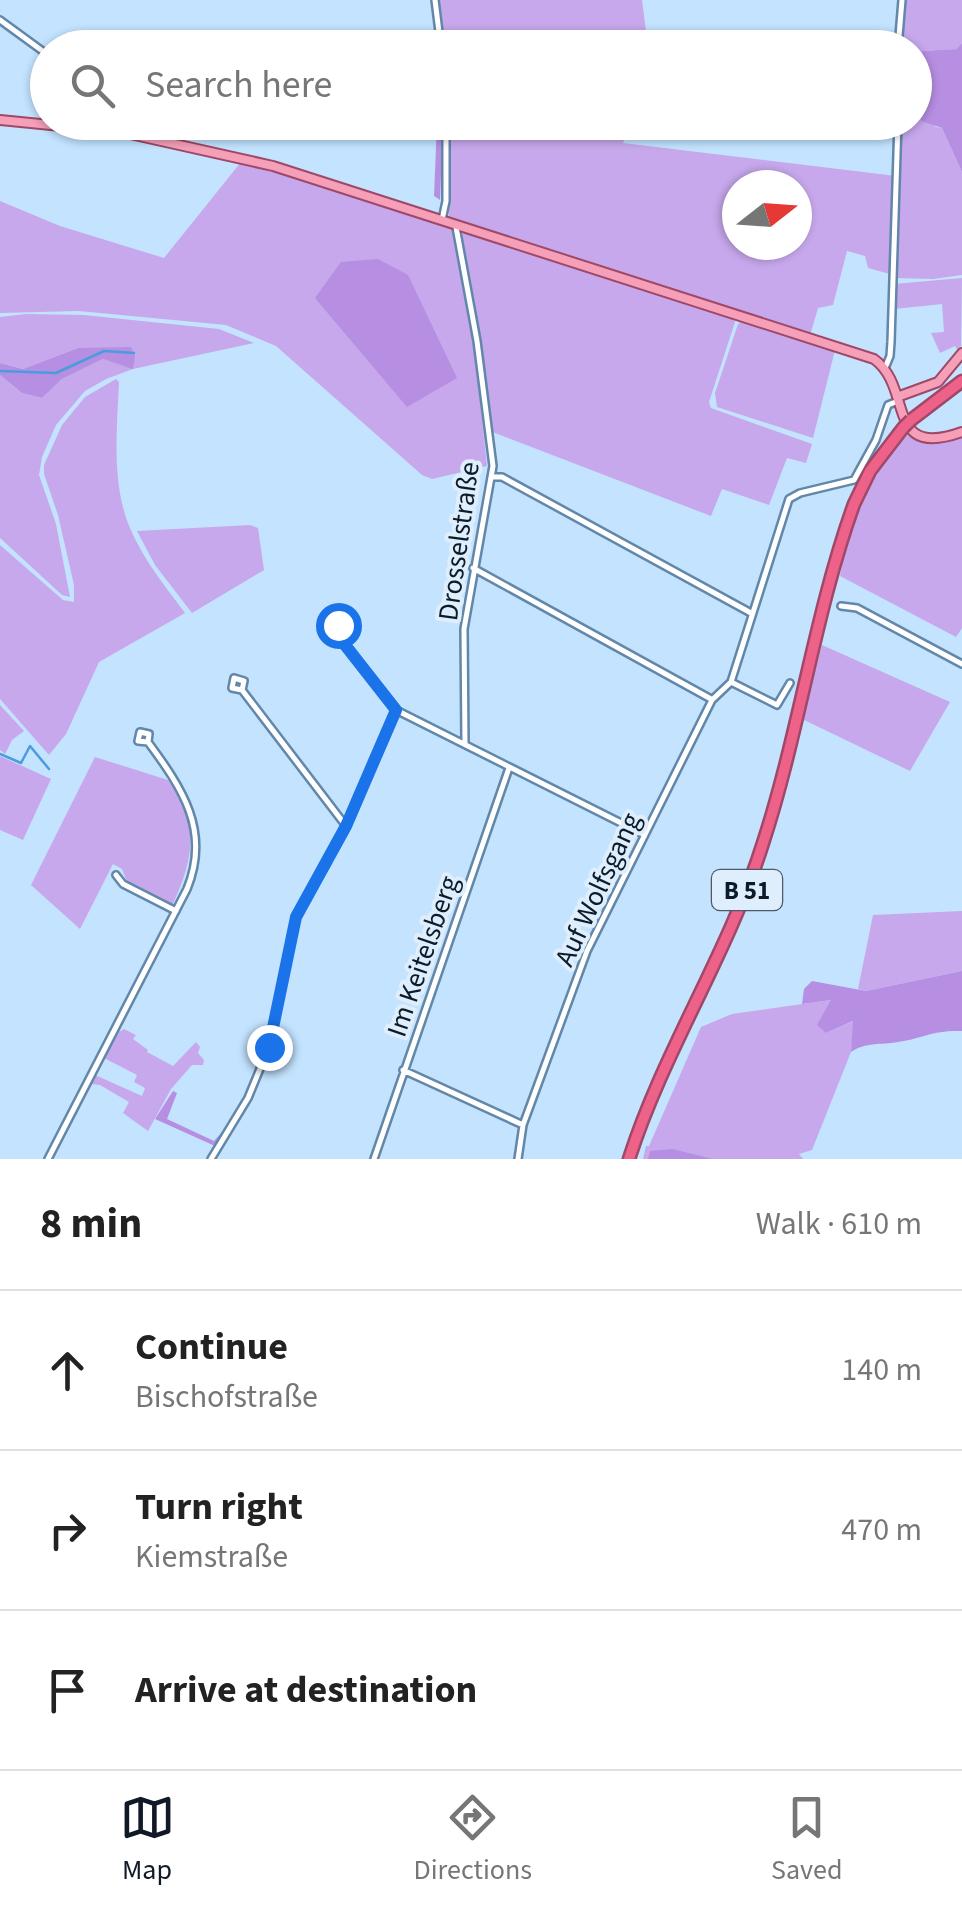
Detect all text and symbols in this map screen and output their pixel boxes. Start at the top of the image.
search box [30,30,932,140]
icon: search [65,58,120,113]
text: Search here [145,58,332,112]
north arrow [722,170,812,260]
street label: Drosselstraße [428,459,490,623]
route start [316,603,362,649]
street label: Auf Wolfsgang [545,806,651,973]
road number: B 51 [712,870,782,910]
street label: Im Keitelsberg [377,871,469,1042]
route end [247,1025,293,1071]
text: 8 min [40,1194,142,1254]
text: Walk · 610 m [756,1201,922,1247]
text: Continue [135,1320,288,1374]
icon: ahead [40,1343,95,1398]
text: 140 m [841,1347,922,1393]
text: Bischofstraße [135,1374,318,1420]
text: Turn right [135,1480,303,1534]
icon: right [40,1503,95,1558]
text: 470 m [841,1507,922,1553]
text: Kiemstraße [135,1534,288,1580]
icon: arrive [40,1663,95,1718]
text: Arrive at destination [135,1663,477,1717]
tab: Map [120,1790,175,1890]
tab: Directions [414,1790,532,1890]
tab: Saved [771,1790,842,1890]

